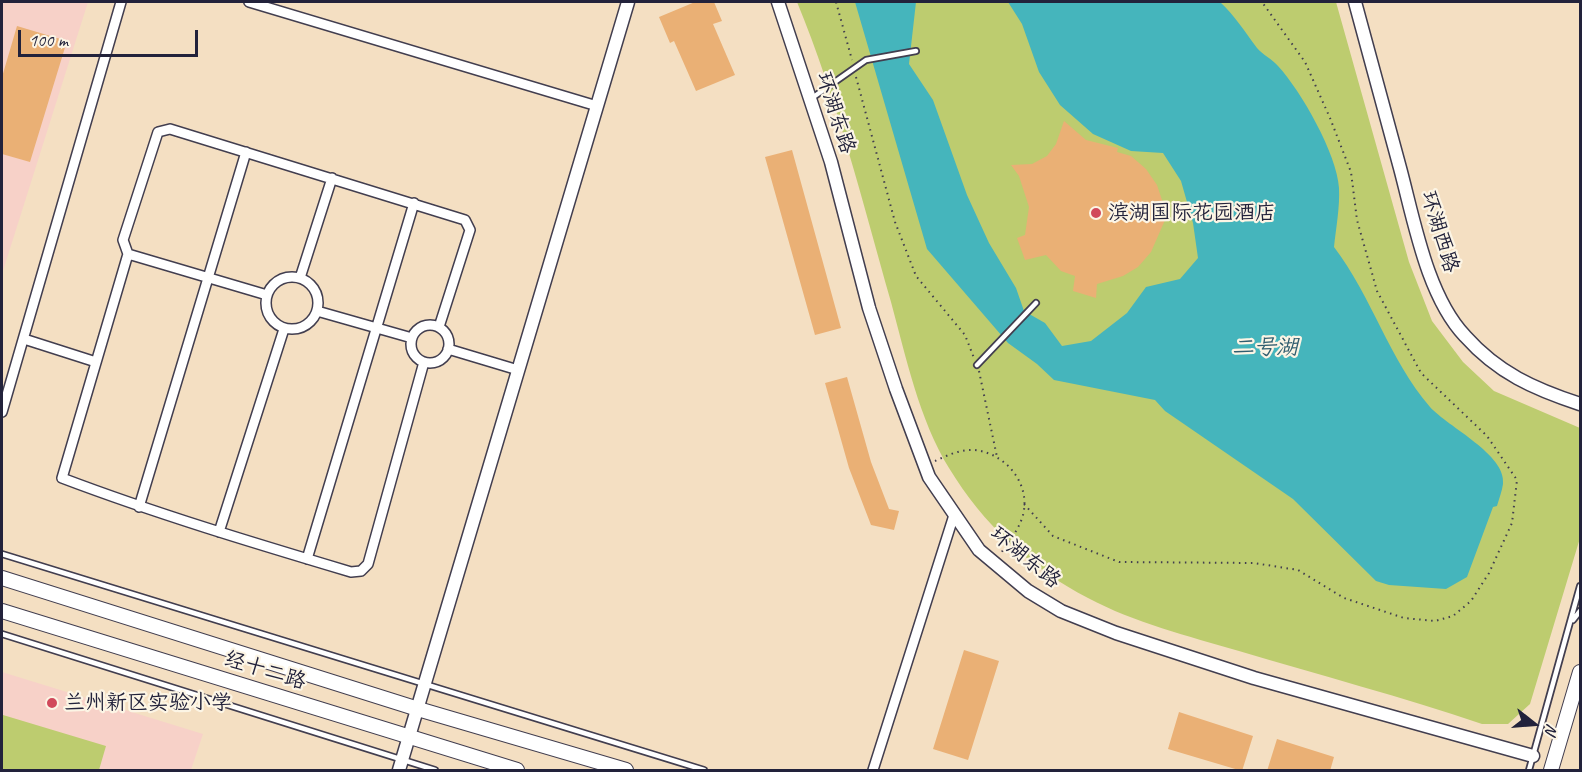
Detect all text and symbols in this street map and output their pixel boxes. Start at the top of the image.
scale bar [21,18,201,56]
text: 100 m [29,29,68,51]
street label: 环湖东路 [810,69,860,157]
street label: 环湖西路 [1415,188,1463,276]
place label: 滨湖国际花园酒店 [1108,200,1276,226]
marker: 滨湖国际花园酒店 [1089,206,1103,220]
water label: 二号湖 [1232,335,1298,361]
street label: 环湖东路 [984,522,1066,594]
street label: 经十二路 [221,647,309,695]
place label: 兰州新区实验小学 [64,690,232,716]
north arrow [1504,694,1564,754]
marker: 兰州新区实验小学 [45,696,59,710]
text: N [1540,722,1562,737]

